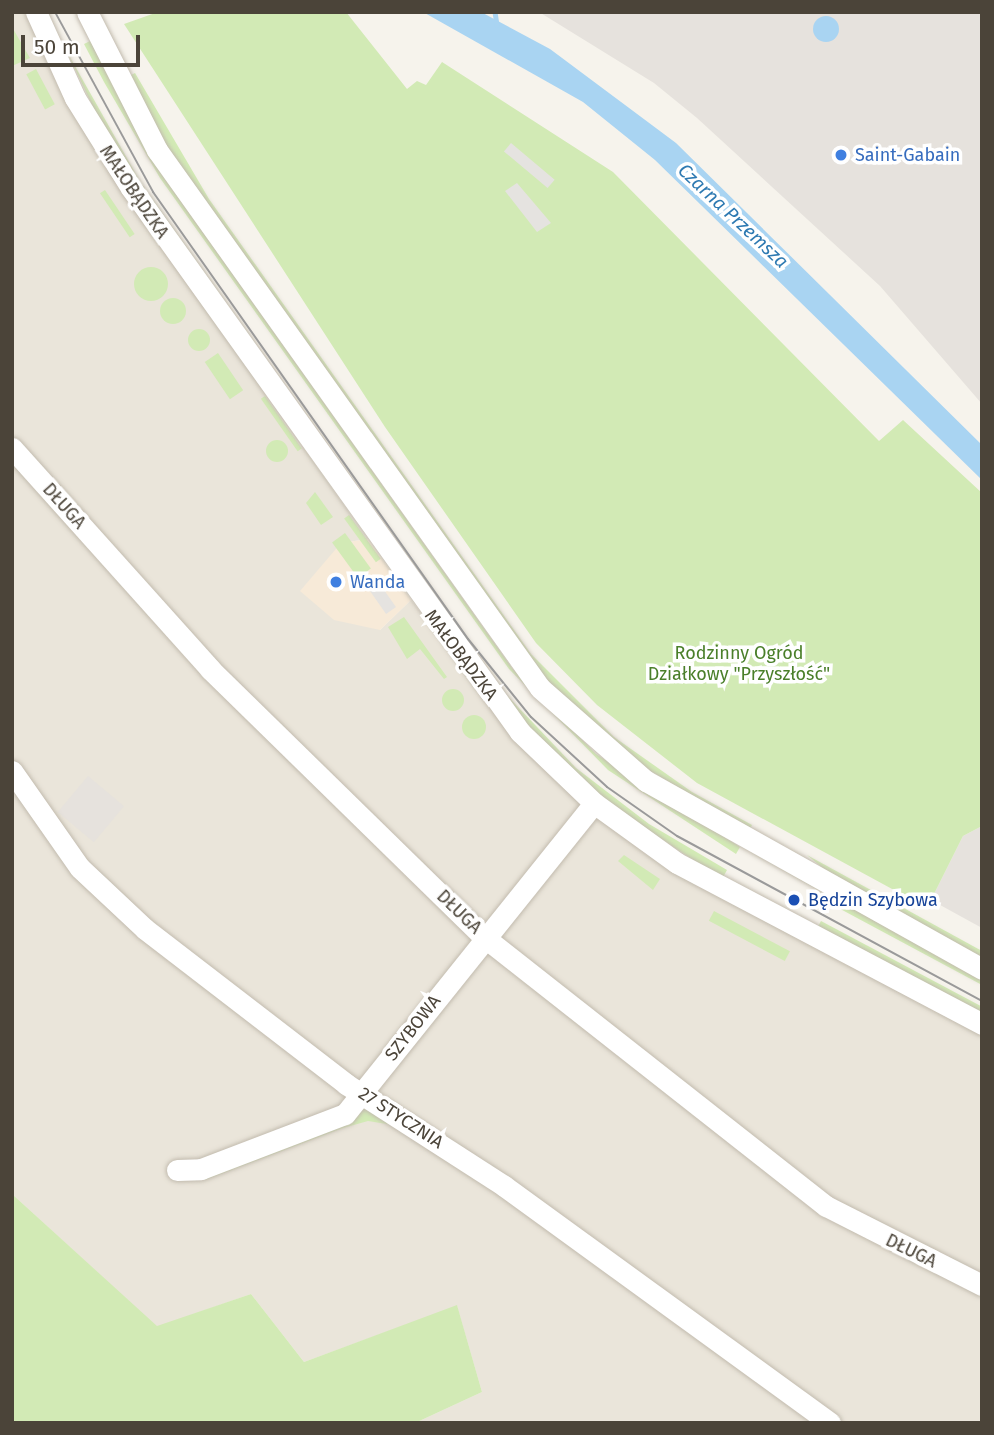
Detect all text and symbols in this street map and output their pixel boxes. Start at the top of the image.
scale bar [24,21,144,65]
text: 50 m [34,34,80,60]
street label: MAŁOBĄDZKA [95,141,173,243]
place label: Saint-Gabain [855,144,960,166]
marker: Saint-Gabain [833,147,849,163]
water label: Czarna Przemsza [673,159,793,273]
street label: DŁUGA [38,479,90,533]
place label: Wanda [350,571,405,593]
marker: Wanda [328,574,344,590]
street label: MAŁOBĄDZKA [420,605,502,705]
park label: Rodzinny Ogród Działkowy "Przyszłość" [648,643,830,686]
street label: DŁUGA [432,885,486,939]
place label: Będzin Szybowa [808,889,938,911]
marker: Będzin Szybowa [786,892,802,908]
street label: SZYBOWA [381,991,445,1065]
street label: 27 STYCZNIA [355,1083,447,1153]
street label: DŁUGA [882,1229,940,1273]

